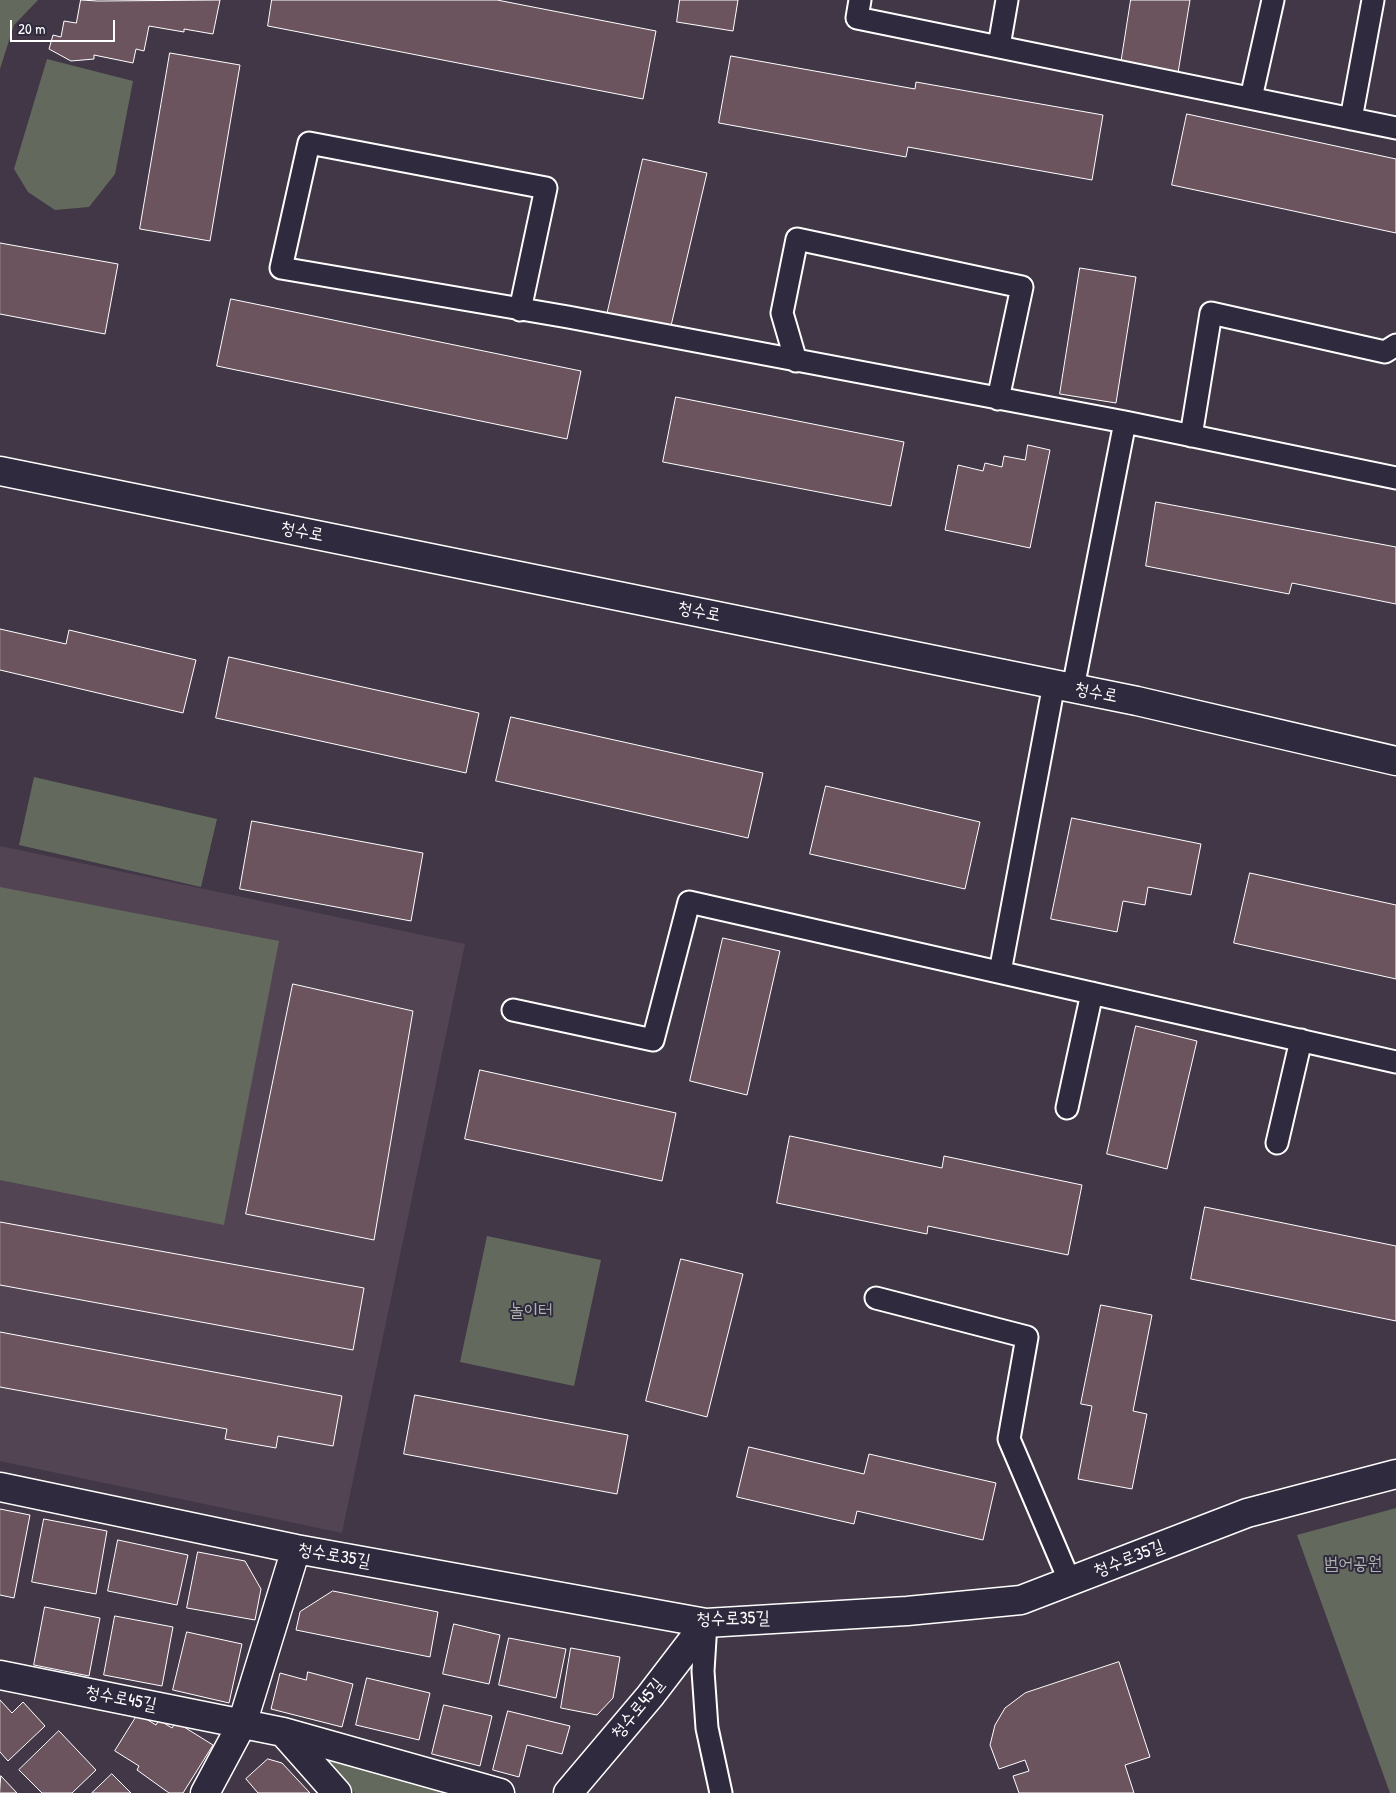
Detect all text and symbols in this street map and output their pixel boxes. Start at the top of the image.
scale bar [12,10,118,42]
text: 20 m [18,18,45,39]
street label: 청수로 [279,517,325,547]
street label: 청수로 [676,597,722,627]
street label: 청수로 [1073,678,1119,708]
park label: 놀이터 [509,1300,553,1322]
street label: 청수로35길 [1091,1536,1167,1582]
street label: 청수로35길 [296,1539,372,1573]
park label: 범어공원 [1324,1553,1382,1575]
street label: 청수로35길 [696,1608,770,1630]
street label: 청수로45길 [607,1674,669,1744]
street label: 청수로45길 [83,1682,159,1716]

